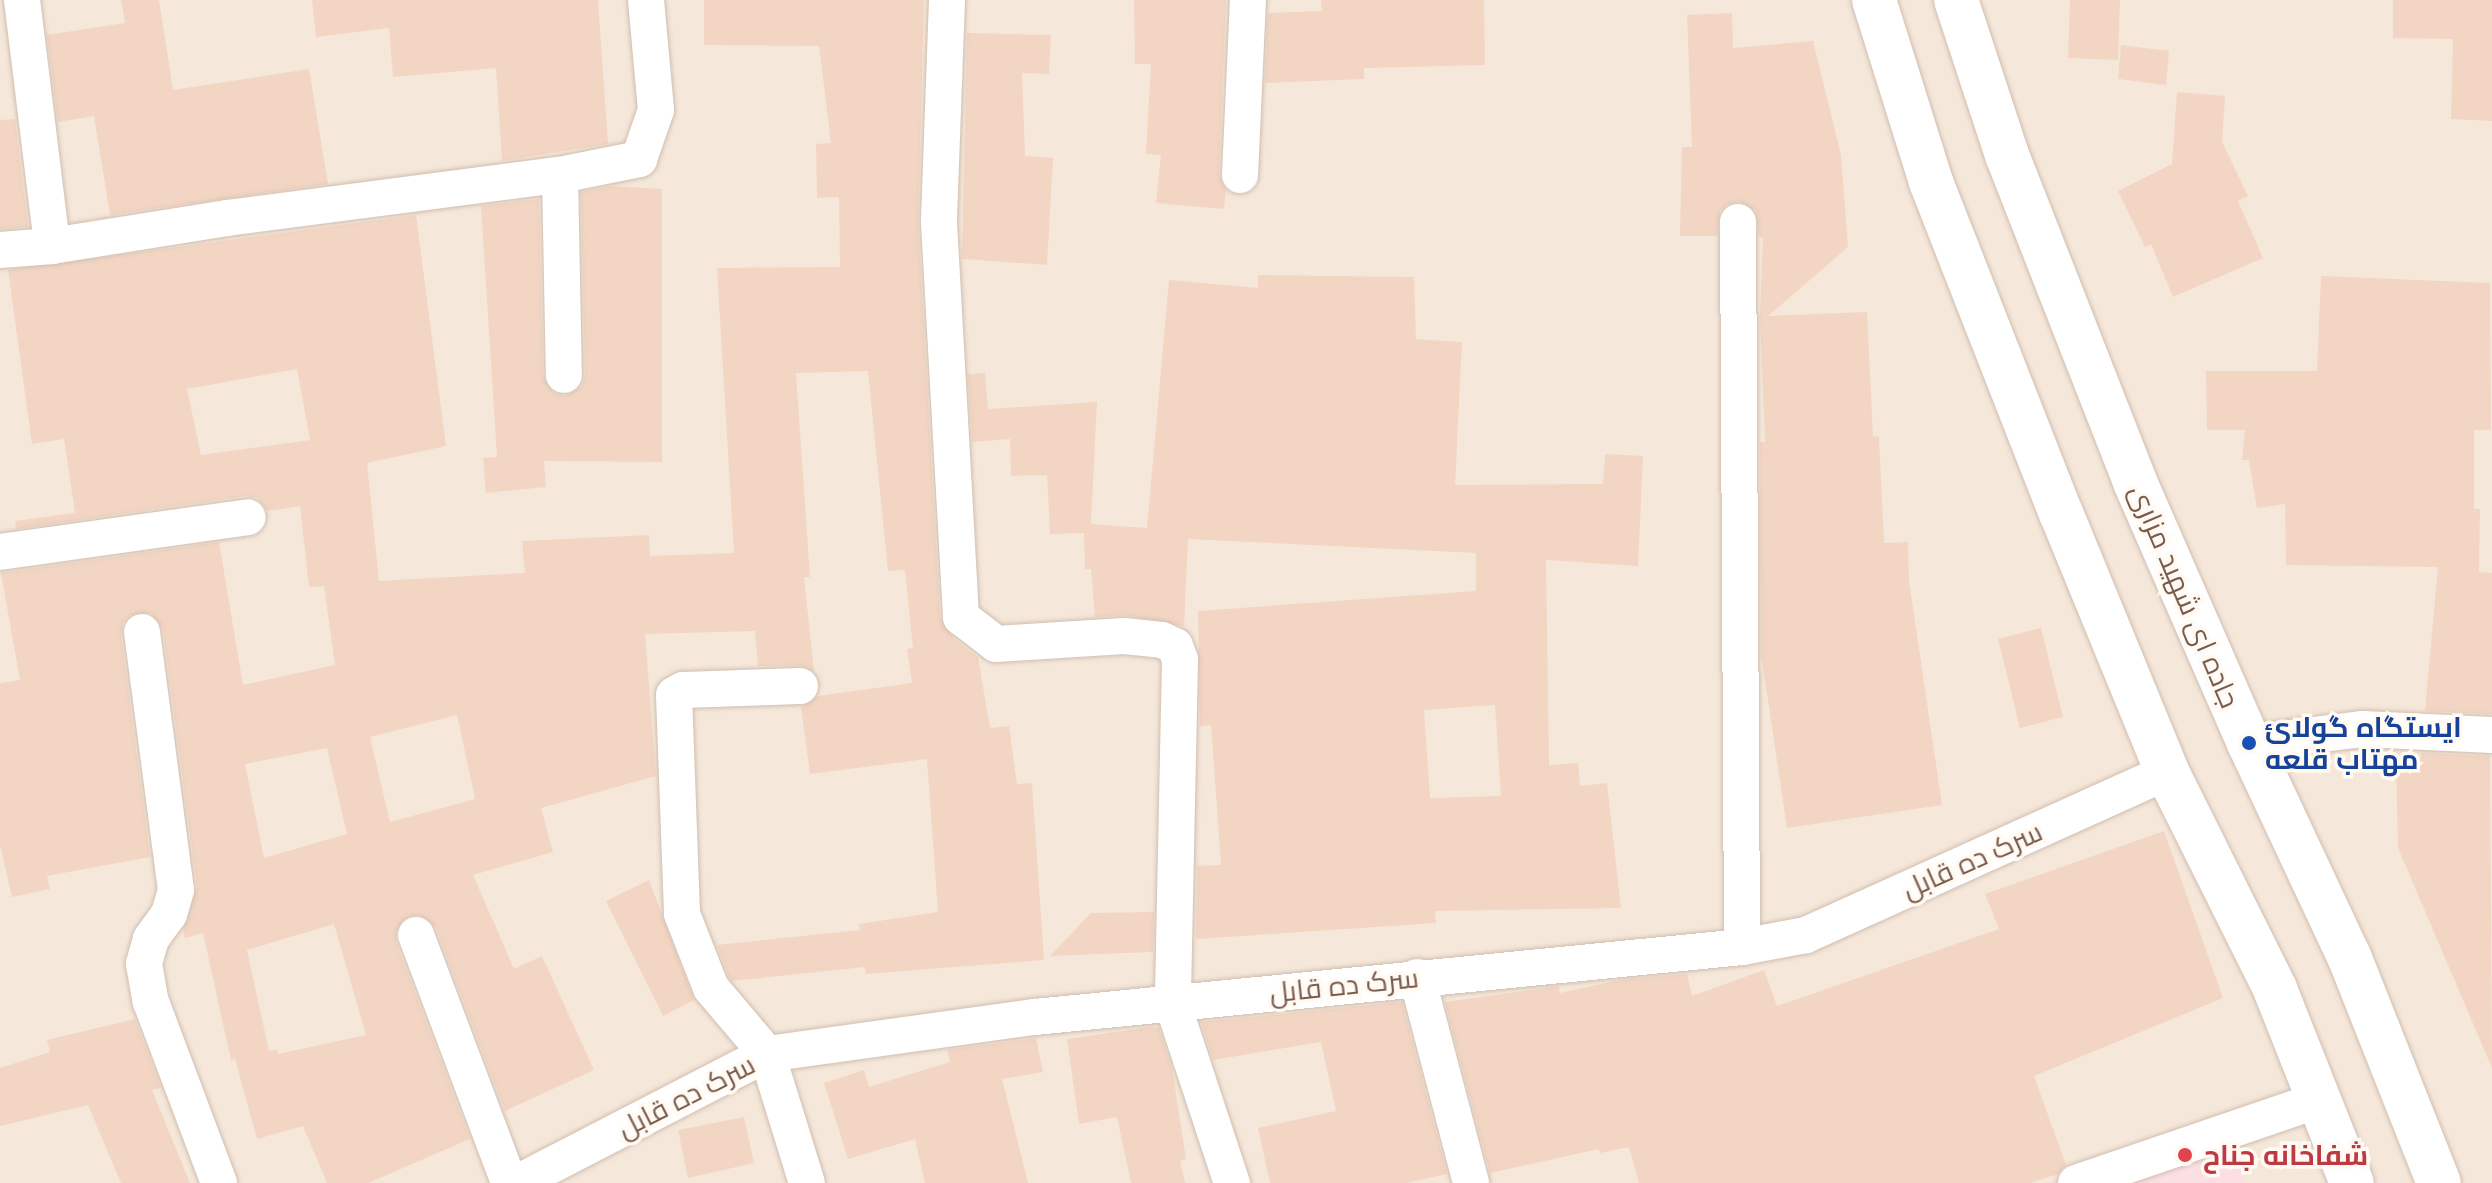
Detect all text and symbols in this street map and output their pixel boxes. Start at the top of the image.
street label: جاده ای شهید مزاری [2123,479,2247,713]
place label: ایستگاه گولائ مهتاب قلعه [2265,710,2462,776]
marker: ایستگاه گولائ مهتاب قلعه [2240,734,2258,752]
street label: سرک ده قابل [1897,814,2047,906]
street label: سرک ده قابل [1268,960,1420,1010]
street label: سرک ده قابل [612,1047,760,1145]
place label: شفاخانه جناح [2203,1138,2368,1172]
marker: شفاخانه جناح [2174,1144,2196,1166]

